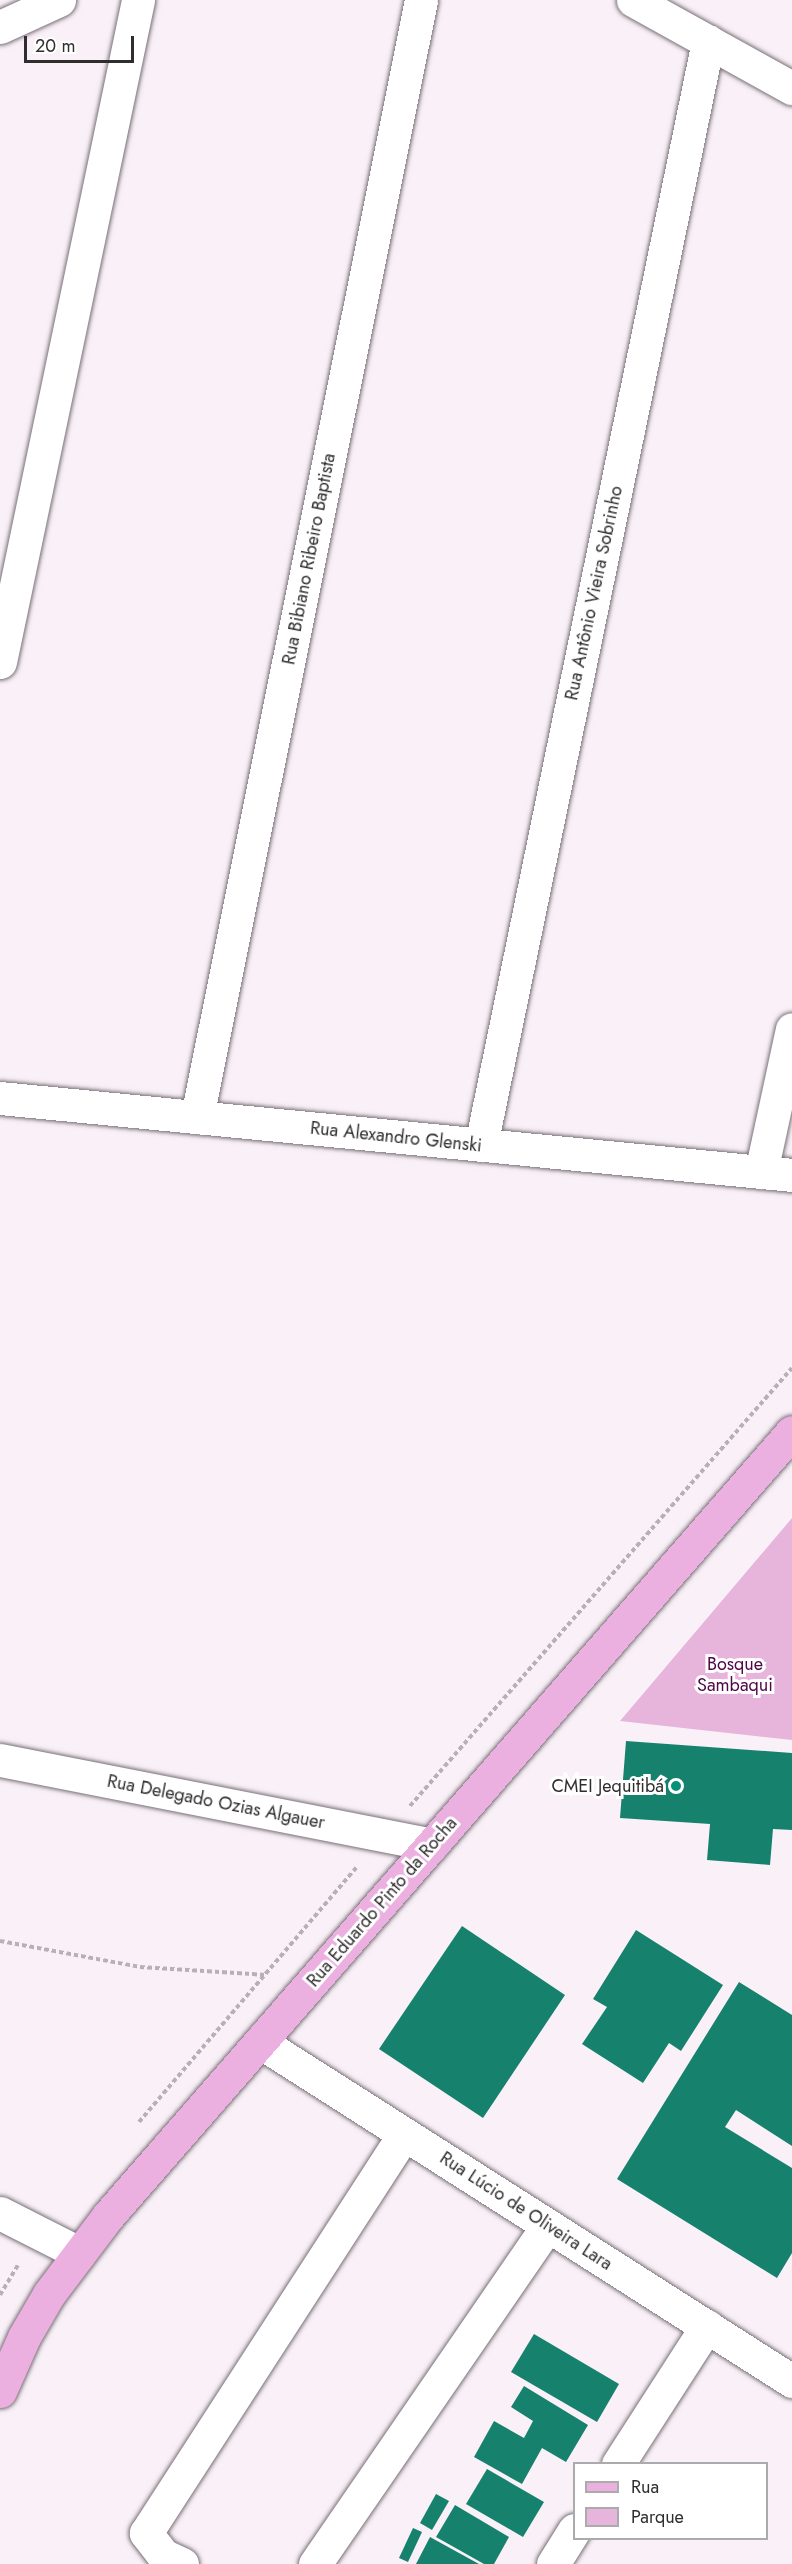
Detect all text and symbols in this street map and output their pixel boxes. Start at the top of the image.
scale bar [27,24,136,62]
text: 20 m [35,33,75,59]
street label: Rua Bibiano Ribeiro Baptista [278,451,340,667]
street label: Rua Antônio Vieira Sobrinho [561,484,627,702]
street label: Rua Alexandro Glenski [309,1117,483,1157]
park label: Bosque Sambaqui [697,1654,773,1696]
street label: Rua Delegado Ozias Algauer [105,1770,327,1834]
place label: CMEI Jequitibá [551,1775,664,1797]
marker: CMEI Jequitibá [669,1779,683,1793]
street label: Rua Eduardo Pinto da Rocha [302,1813,462,1991]
street label: Rua Lúcio de Oliveira Lara [436,2147,616,2275]
legend [573,2462,768,2540]
text: Rua [631,2474,659,2500]
text: Parque [631,2504,684,2530]

